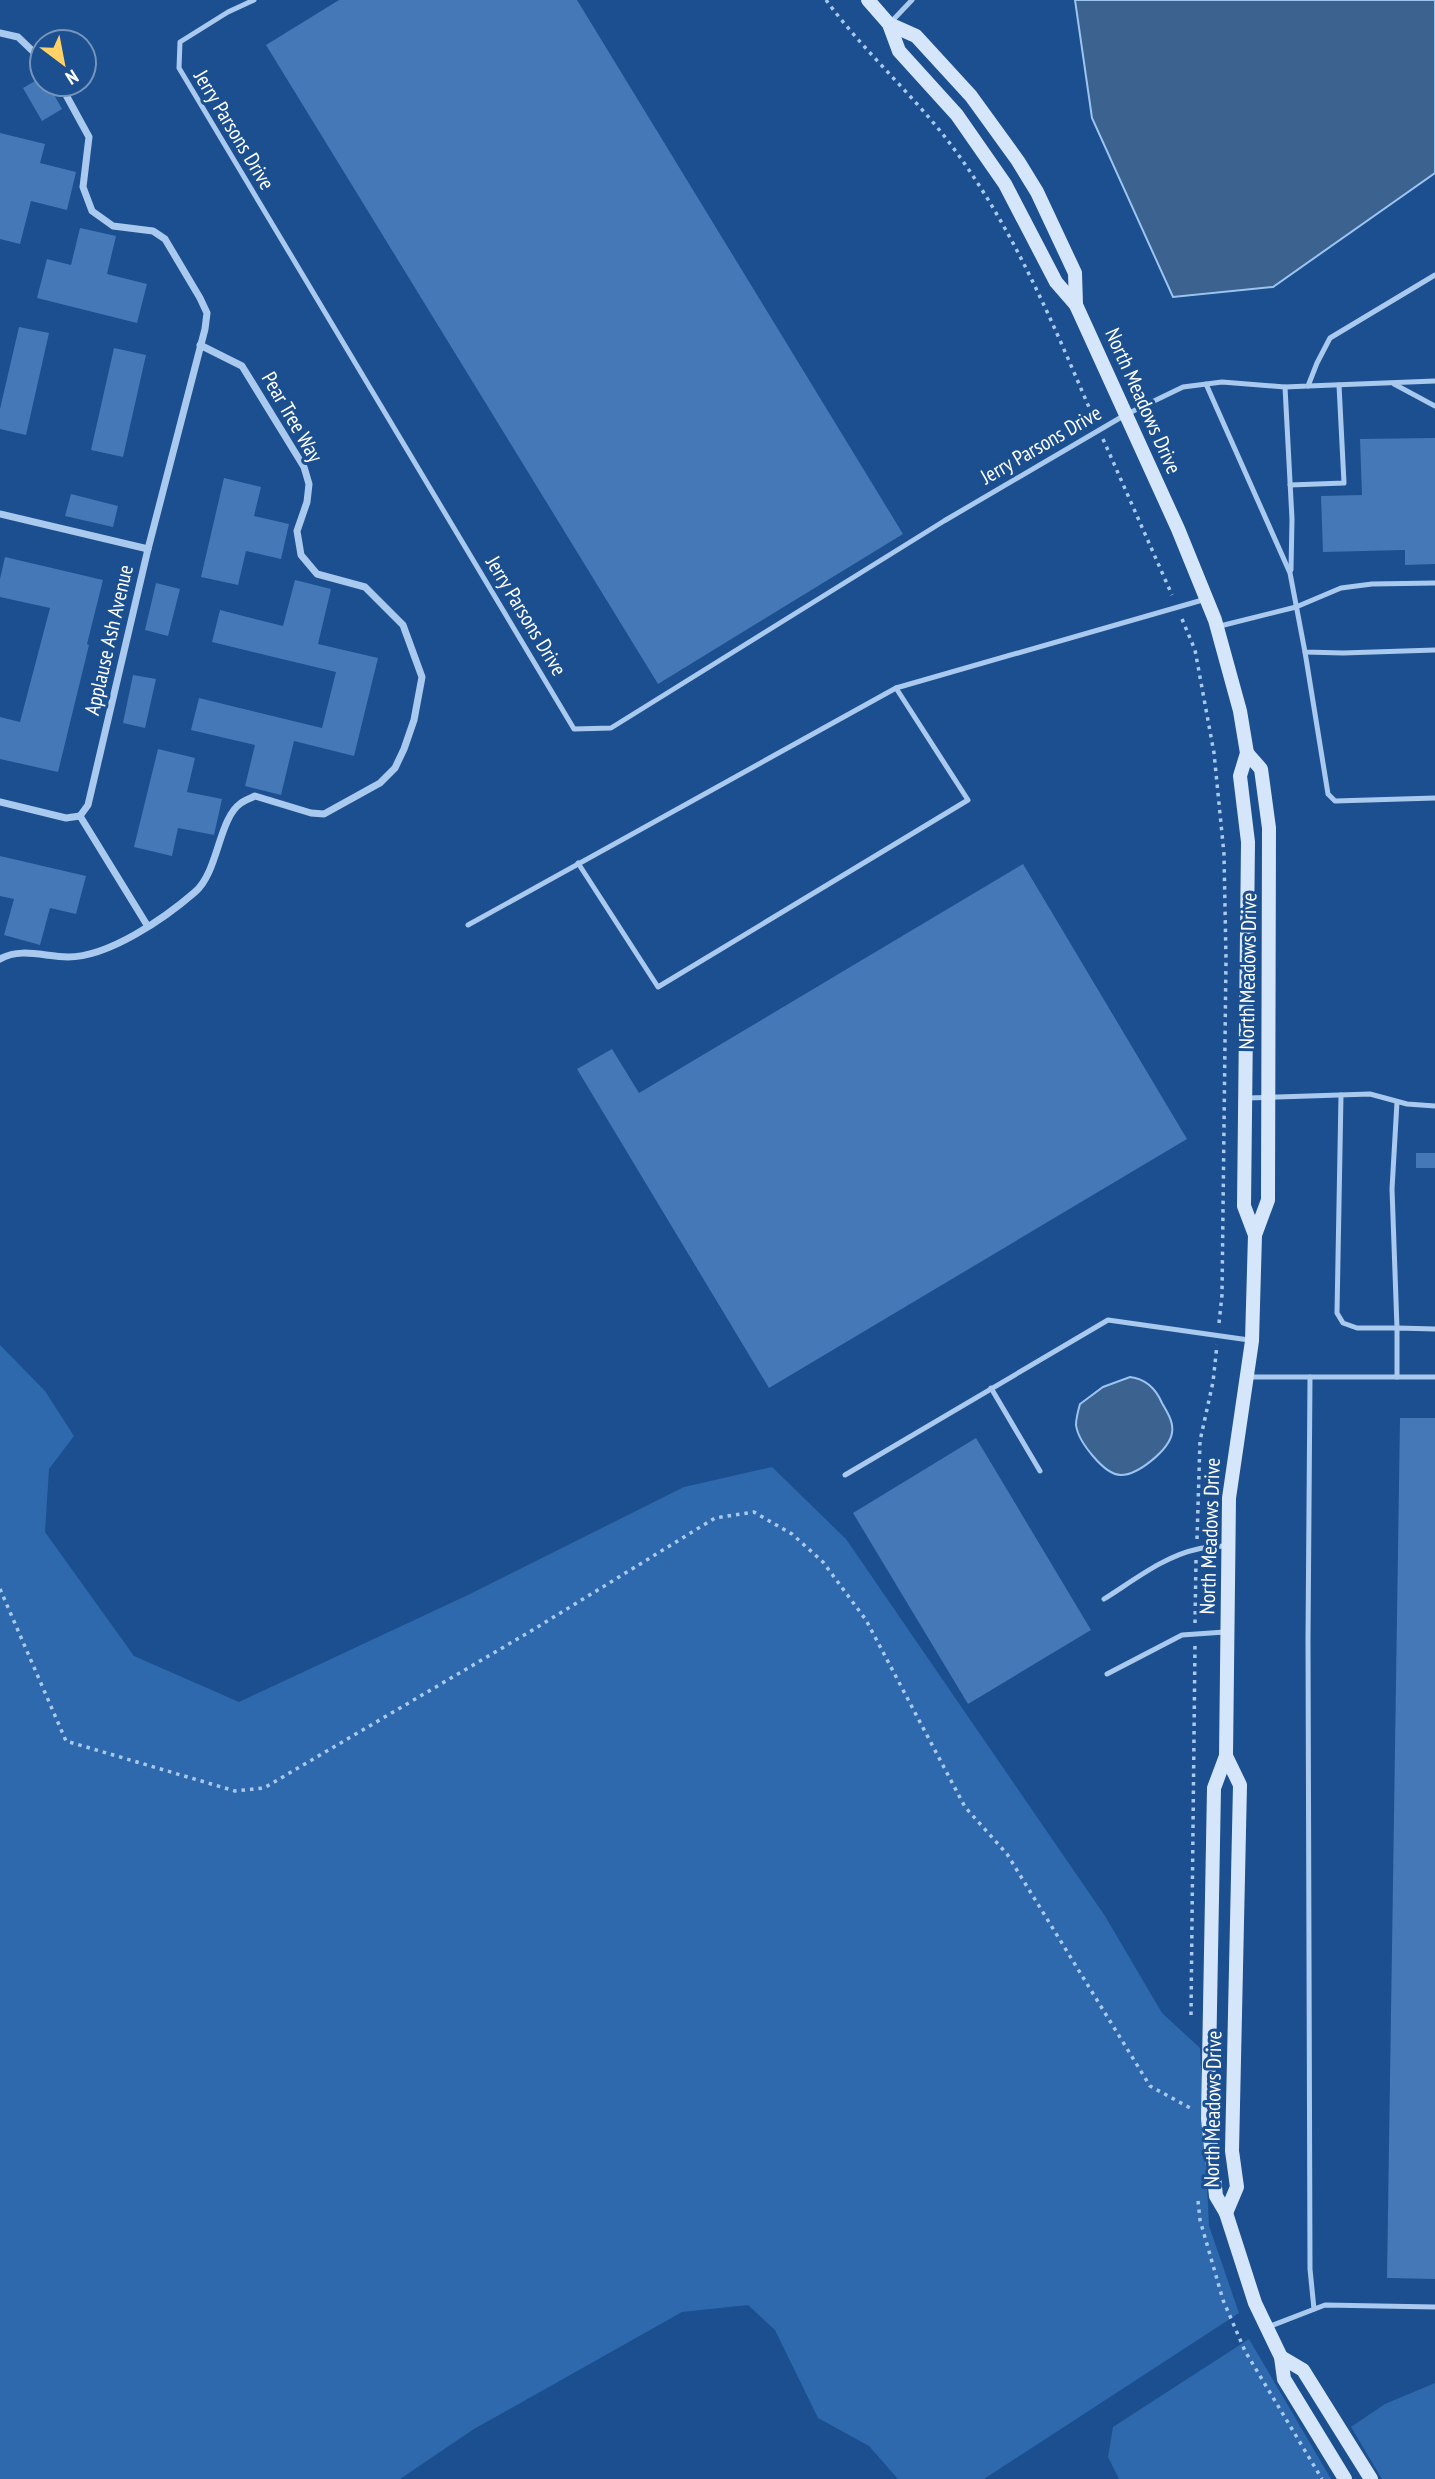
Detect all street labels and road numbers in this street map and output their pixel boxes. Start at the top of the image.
street label: Jerry Parsons Drive [188,64,281,195]
street label: North Meadows Drive [1099,324,1188,478]
street label: Pear Tree Way [256,367,329,467]
street label: Jerry Parsons Drive [975,399,1106,491]
street label: Jerry Parsons Drive [480,550,573,681]
street label: Applause Ash Avenue [78,562,139,718]
street label: North Meadows Drive [1233,892,1262,1050]
street label: North Meadows Drive [1193,1457,1226,1615]
street label: North Meadows Drive [1198,2030,1227,2188]

